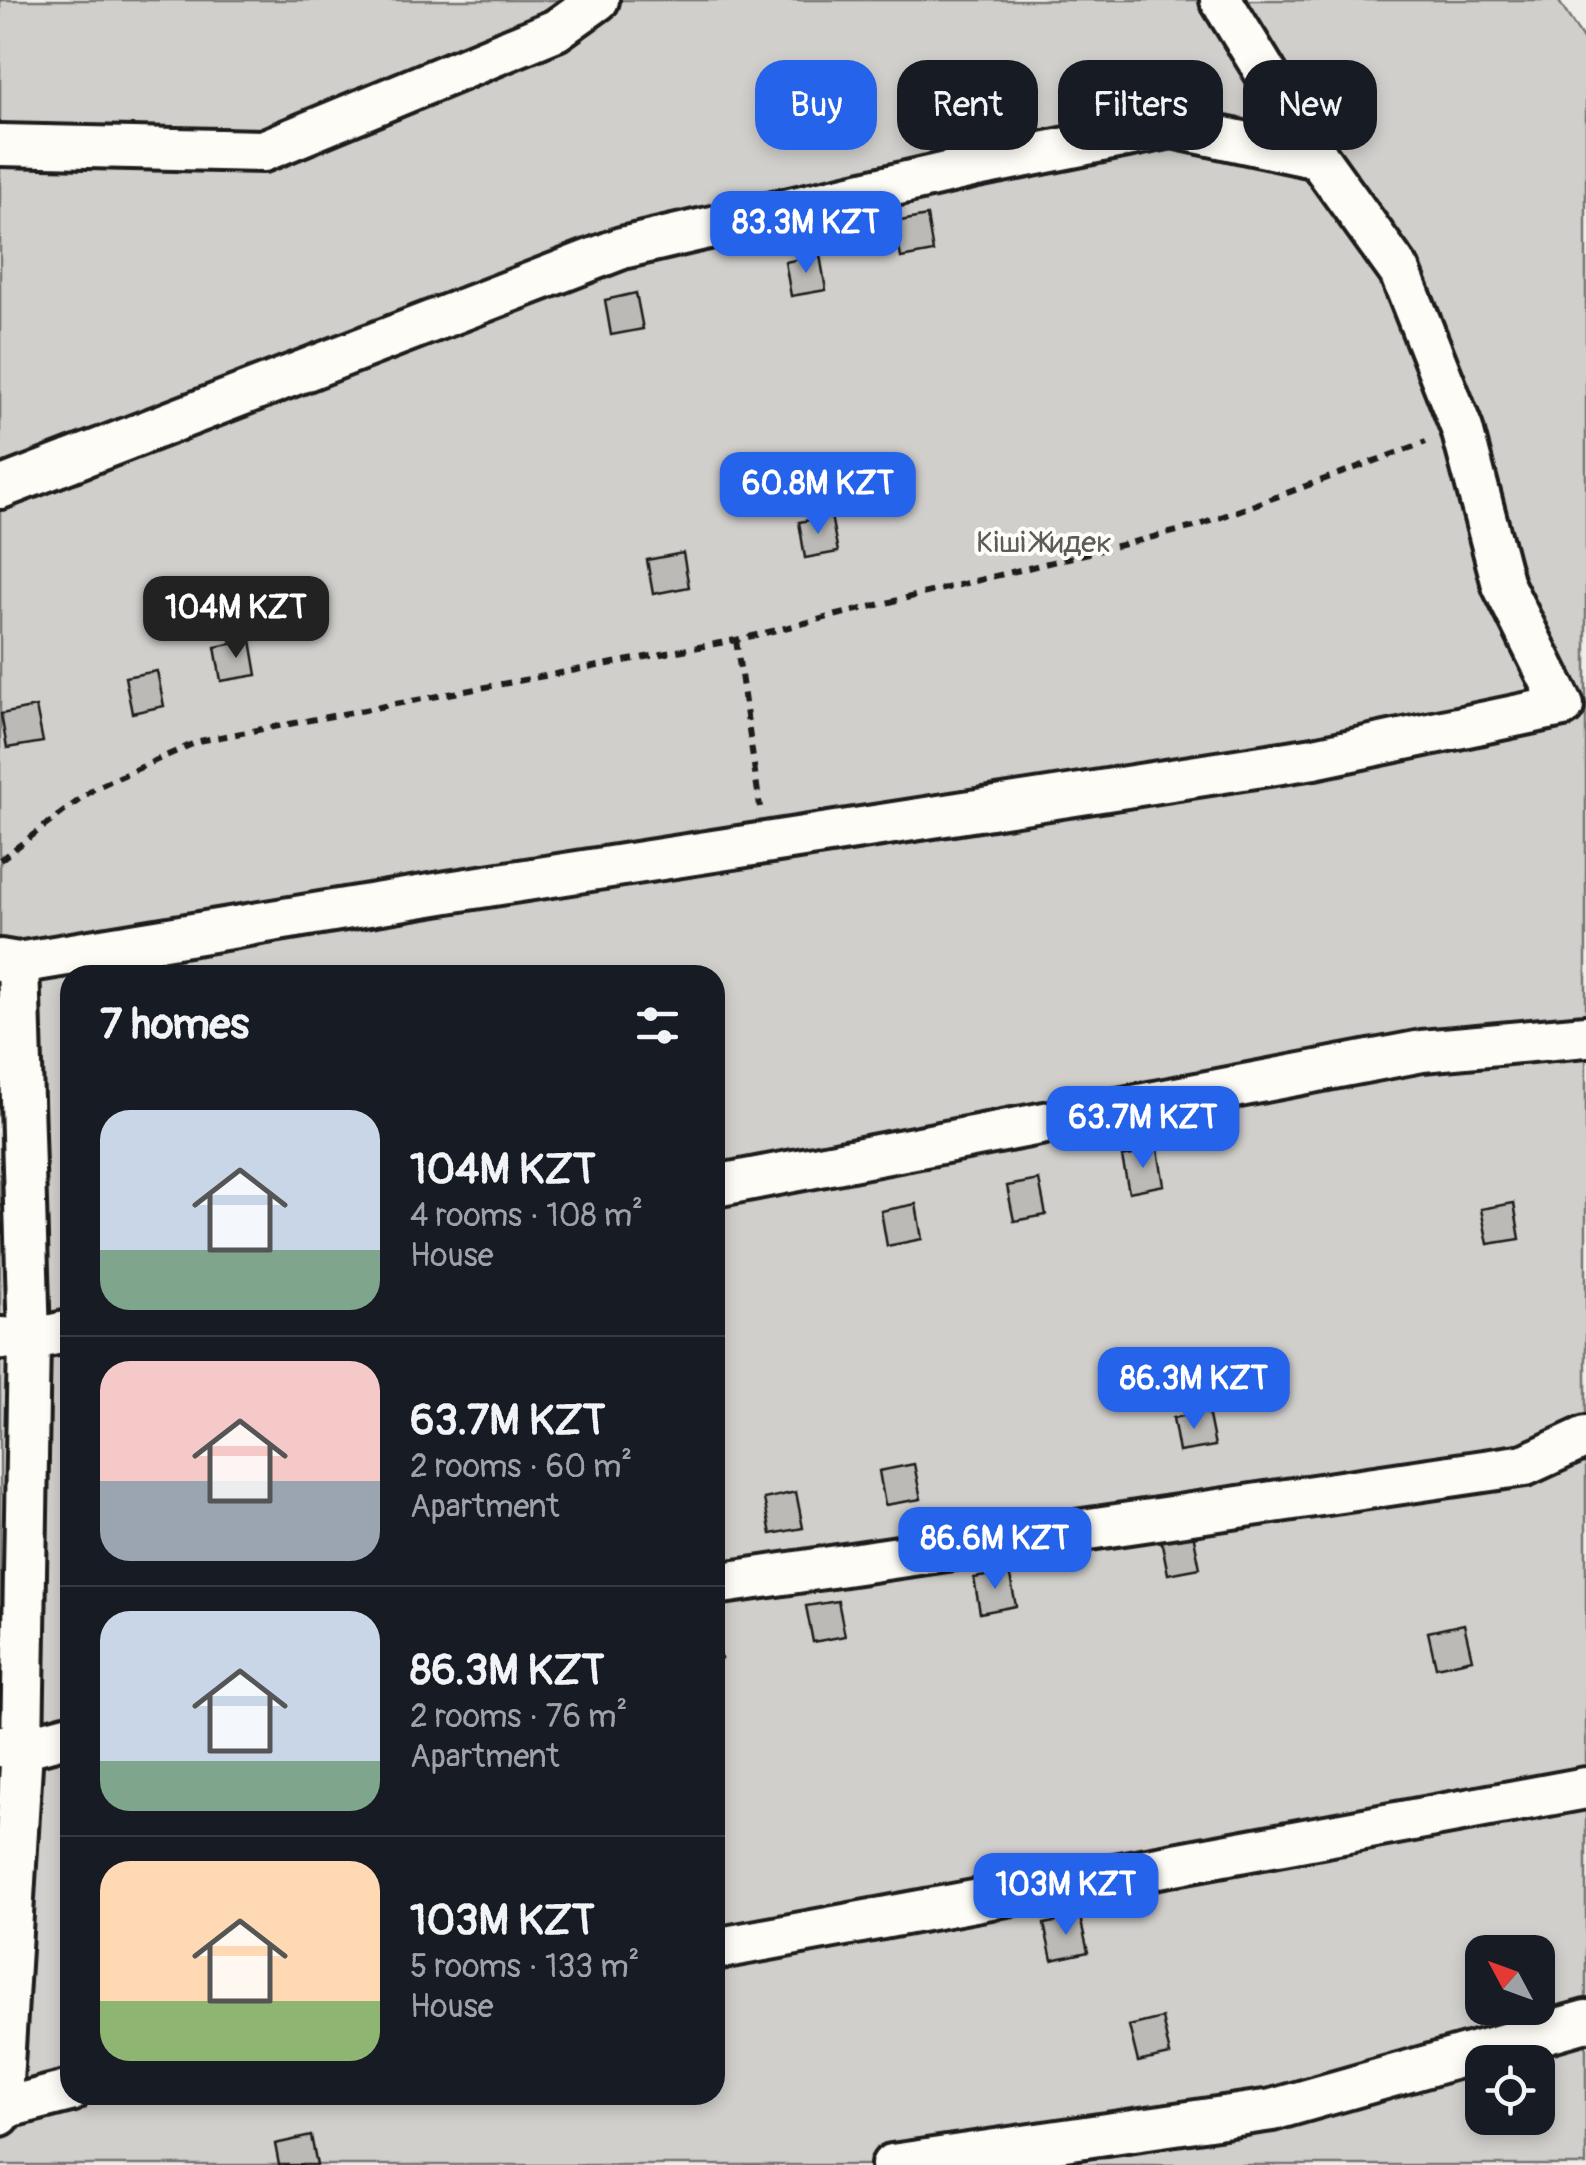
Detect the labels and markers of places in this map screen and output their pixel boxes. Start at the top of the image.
pin: 83.3M KZT [692,191,920,276]
pin: 60.8M KZT [704,452,932,537]
pin: 104M KZT [133,576,339,661]
pin: 63.7M KZT [1029,1086,1257,1171]
pin: 86.3M KZT [1080,1347,1308,1432]
pin: 86.6M KZT [881,1507,1109,1592]
pin: 103M KZT [963,1853,1169,1938]

